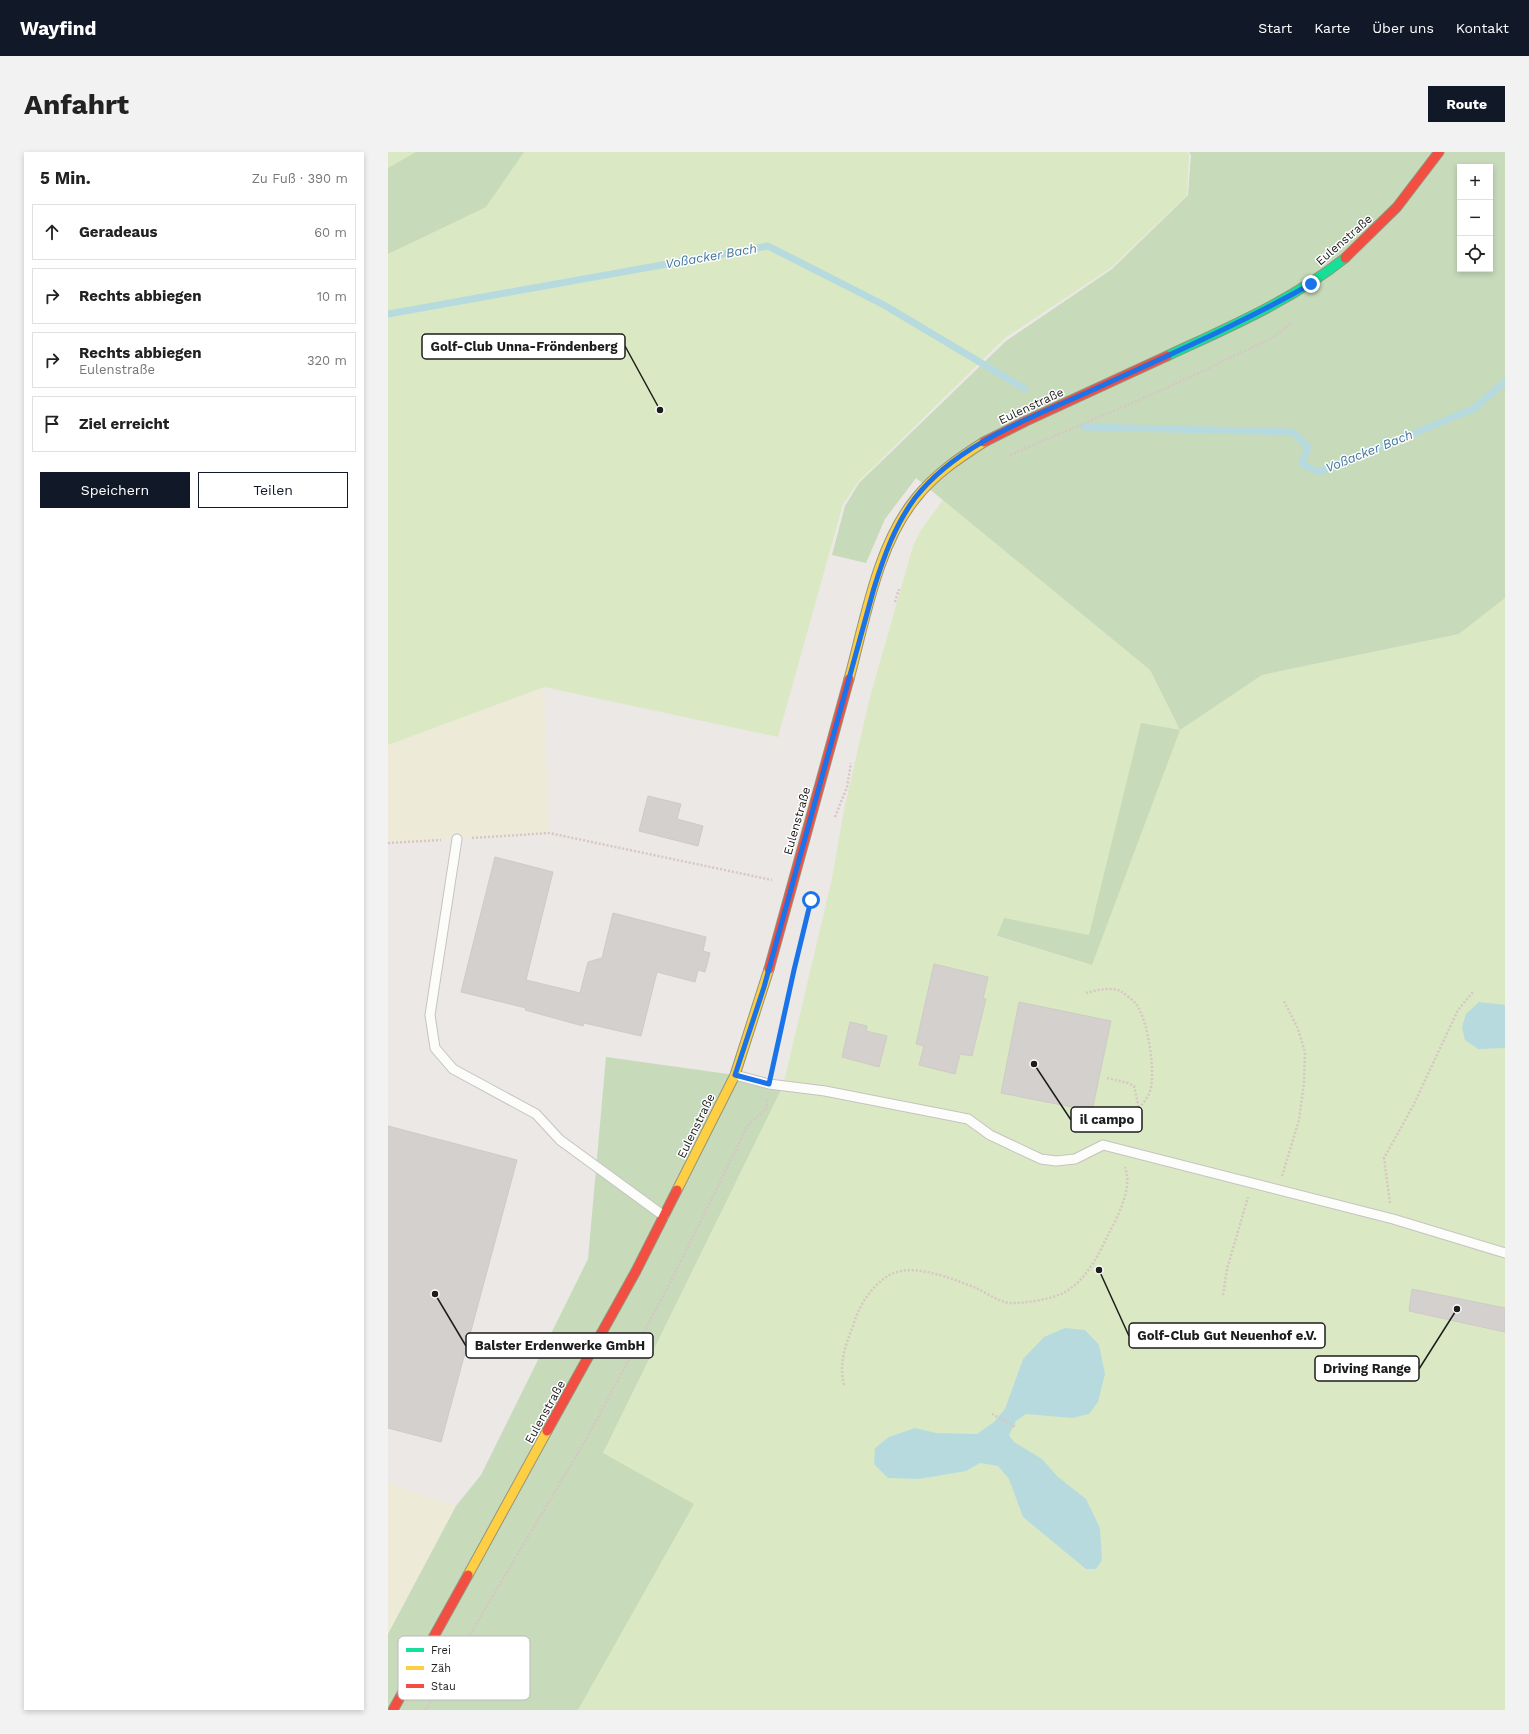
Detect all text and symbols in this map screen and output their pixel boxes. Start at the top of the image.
text: Wayfind [20,17,96,40]
text: Start [1258,20,1292,36]
text: Karte [1314,20,1350,36]
text: Über uns [1372,20,1434,36]
text: Kontakt [1456,20,1509,36]
button: Route [1428,86,1505,122]
text: Anfahrt [24,88,129,121]
map controls [1457,164,1493,272]
button: + [1457,164,1493,200]
text: 5 Min. [40,168,91,188]
text: Zu Fuß · 390 m [252,171,348,186]
button: − [1457,200,1493,236]
street label: Eulenstraße [1313,212,1375,268]
icon: ahead [41,221,63,243]
text: Geradeaus [79,223,158,241]
text: 60 m [314,225,347,240]
button: locate [1457,236,1493,272]
water label: Voßacker Bach [664,241,758,271]
route end [1302,275,1320,293]
icon: right [41,285,63,307]
text: Rechts abbiegen [79,287,201,305]
text: 10 m [317,289,347,304]
callout: Golf-Club Unna-Fröndenberg [422,334,625,359]
text: Golf-Club Unna-Fröndenberg [431,339,618,354]
text: Rechts abbiegen [79,344,201,362]
icon: right [41,349,63,371]
text: 320 m [307,353,347,368]
text: Eulenstraße [79,362,155,377]
street label: Eulenstraße [996,385,1066,427]
icon: arrive [41,413,63,435]
text: Ziel erreicht [79,415,169,433]
water label: Voßacker Bach [1323,427,1415,475]
button: Speichern [40,472,190,508]
button: Teilen [198,472,348,508]
street label: Eulenstraße [781,785,813,857]
route start [802,891,820,909]
street label: Eulenstraße [674,1091,718,1161]
callout: il campo [1071,1107,1142,1132]
text: il campo [1080,1112,1135,1127]
callout: Golf-Club Gut Neuenhof e.V. [1129,1323,1325,1348]
text: Golf-Club Gut Neuenhof e.V. [1137,1328,1317,1343]
callout: Balster Erdenwerke GmbH [466,1333,653,1358]
text: Balster Erdenwerke GmbH [475,1338,645,1353]
callout: Driving Range [1315,1356,1419,1381]
text: Driving Range [1323,1361,1412,1376]
street label: Eulenstraße [522,1378,568,1446]
legend [398,1636,530,1700]
text: Frei [431,1644,451,1657]
text: Zäh [431,1662,451,1675]
text: Stau [431,1680,456,1693]

